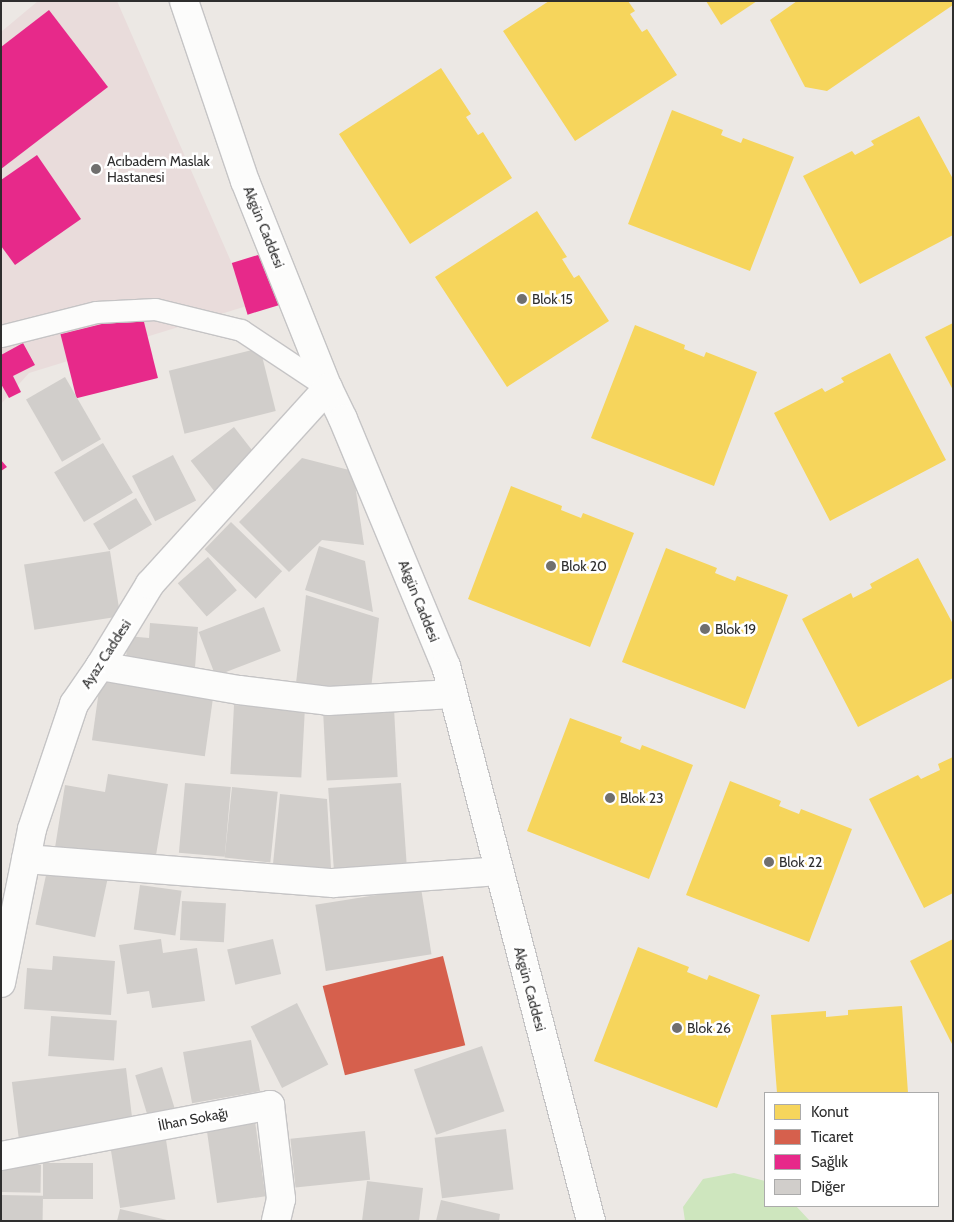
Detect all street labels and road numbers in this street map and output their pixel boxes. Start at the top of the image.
street label: Akgün Caddesi [240,184,288,270]
street label: Akgün Caddesi [395,558,443,644]
street label: Ayaz Caddesi [78,617,134,691]
street label: Akgün Caddesi [511,945,549,1033]
street label: İlhan Sokağı [157,1104,229,1134]

